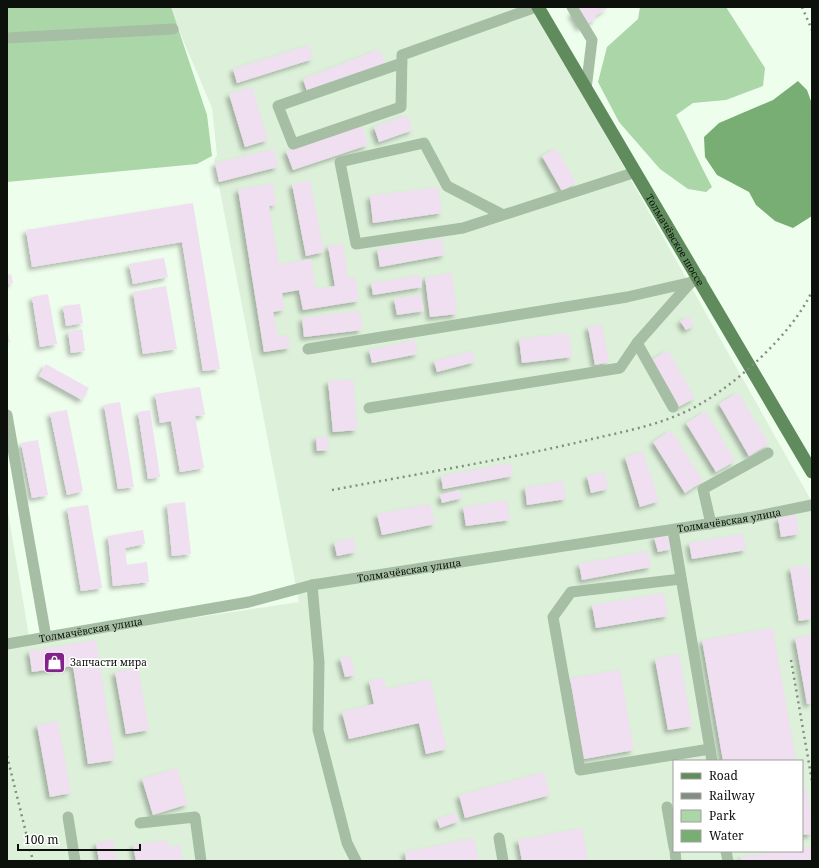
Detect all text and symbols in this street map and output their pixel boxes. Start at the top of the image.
street label: Толмачёвское шоссе [643,191,708,288]
street label: Толмачёвская улица [676,504,783,536]
street label: Толмачёвская улица [356,555,462,585]
street label: Толмачёвская улица [38,614,144,645]
shop icon: Запчасти мира [42,649,68,675]
place label: Запчасти мира [70,655,147,669]
legend [673,760,803,852]
text: Road [709,767,739,784]
text: Railway [709,787,755,804]
text: Park [709,807,737,824]
scale bar [18,826,140,852]
text: Water [709,827,744,844]
text: 100 m [24,831,59,848]

